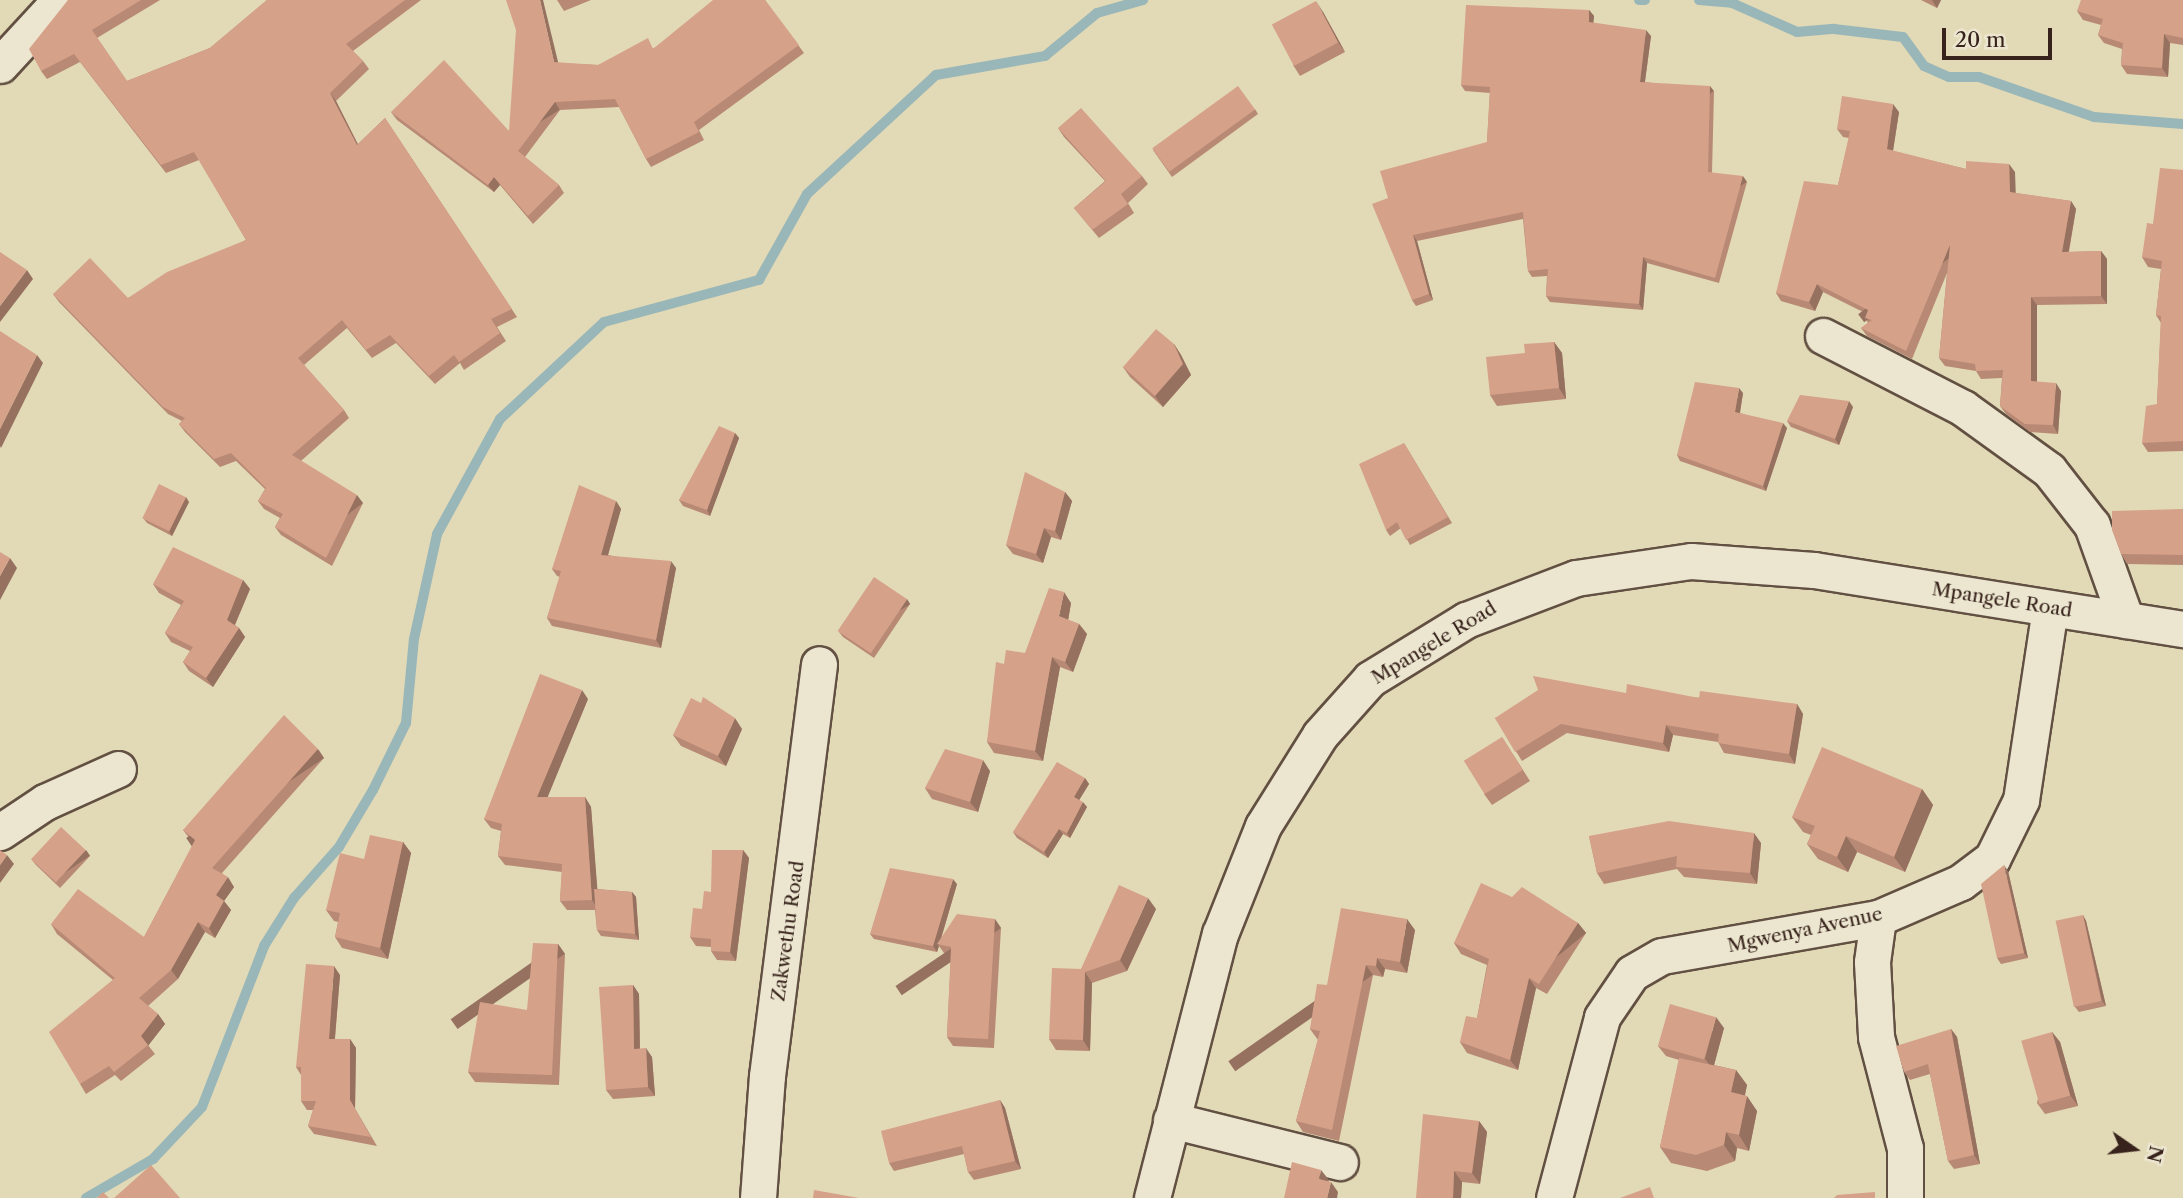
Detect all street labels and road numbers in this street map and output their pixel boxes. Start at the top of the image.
street label: Mpangele Road [1930,578,2074,622]
street label: Mpangele Road [1367,597,1501,689]
street label: Zakwethu Road [767,859,809,1003]
street label: Mgwenya Avenue [1725,902,1885,958]

